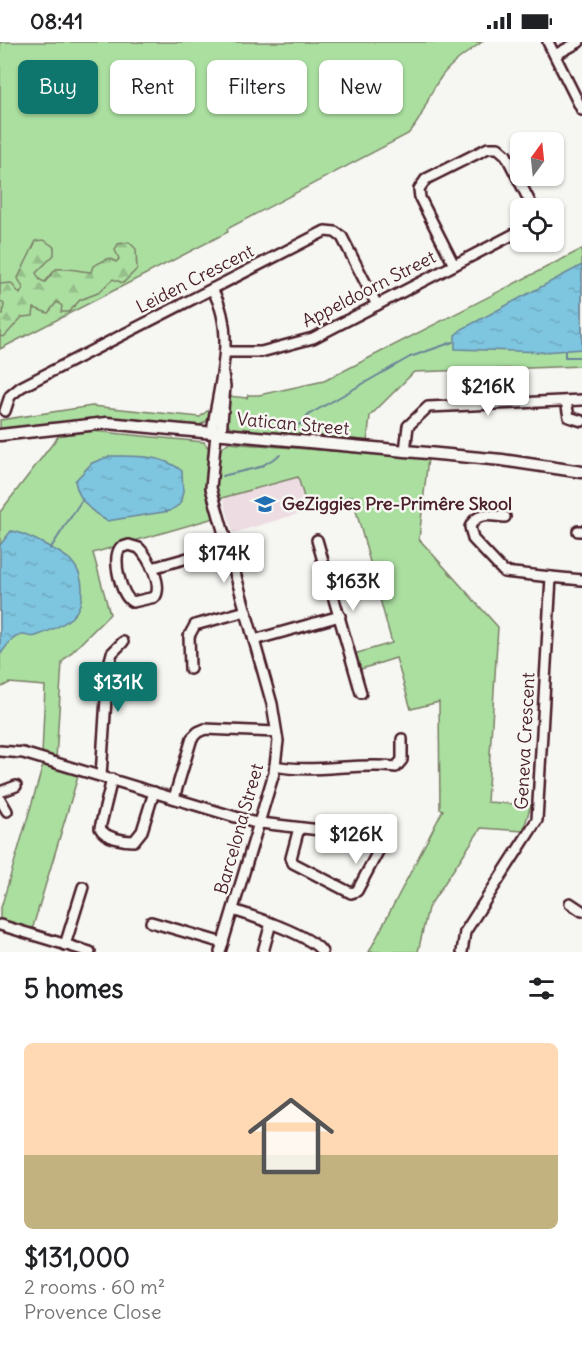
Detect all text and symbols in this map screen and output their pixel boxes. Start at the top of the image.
text: 08:41 [30,7,83,35]
chip: Buy [18,60,98,114]
chip: Rent [110,60,195,114]
chip: Filters [207,60,307,114]
chip: New [319,60,403,114]
north arrow [510,132,564,186]
map controls [510,132,564,252]
button: locate [510,198,564,252]
street label: Leiden Crescent [132,239,258,318]
street label: Appeldoorn Street [298,245,439,332]
pin: $216K [446,366,530,417]
text: $216K [461,373,515,398]
street label: Vatican Street [236,407,350,440]
school or university icon: GeZiggies Pre-Primêre Skool [253,492,277,516]
place label: GeZiggies Pre-Primêre Skool [282,492,512,515]
pin: $174K [182,533,266,584]
text: $174K [198,540,250,565]
pin: $163K [311,561,395,612]
text: $163K [326,568,380,593]
pin: $131K [76,662,160,713]
text: $131K [93,669,143,694]
street label: Geneva Crescent [509,672,540,810]
street label: Barcelona Street [209,761,268,897]
pin: $126K [314,814,398,865]
text: $126K [329,821,383,846]
text: 5 homes [24,972,123,1005]
icon: filters [525,972,558,1005]
icon: home [237,1082,345,1190]
text: $131,000 [24,1241,130,1274]
text: 2 rooms · 60 m² [24,1274,165,1299]
text: Provence Close [24,1299,161,1324]

